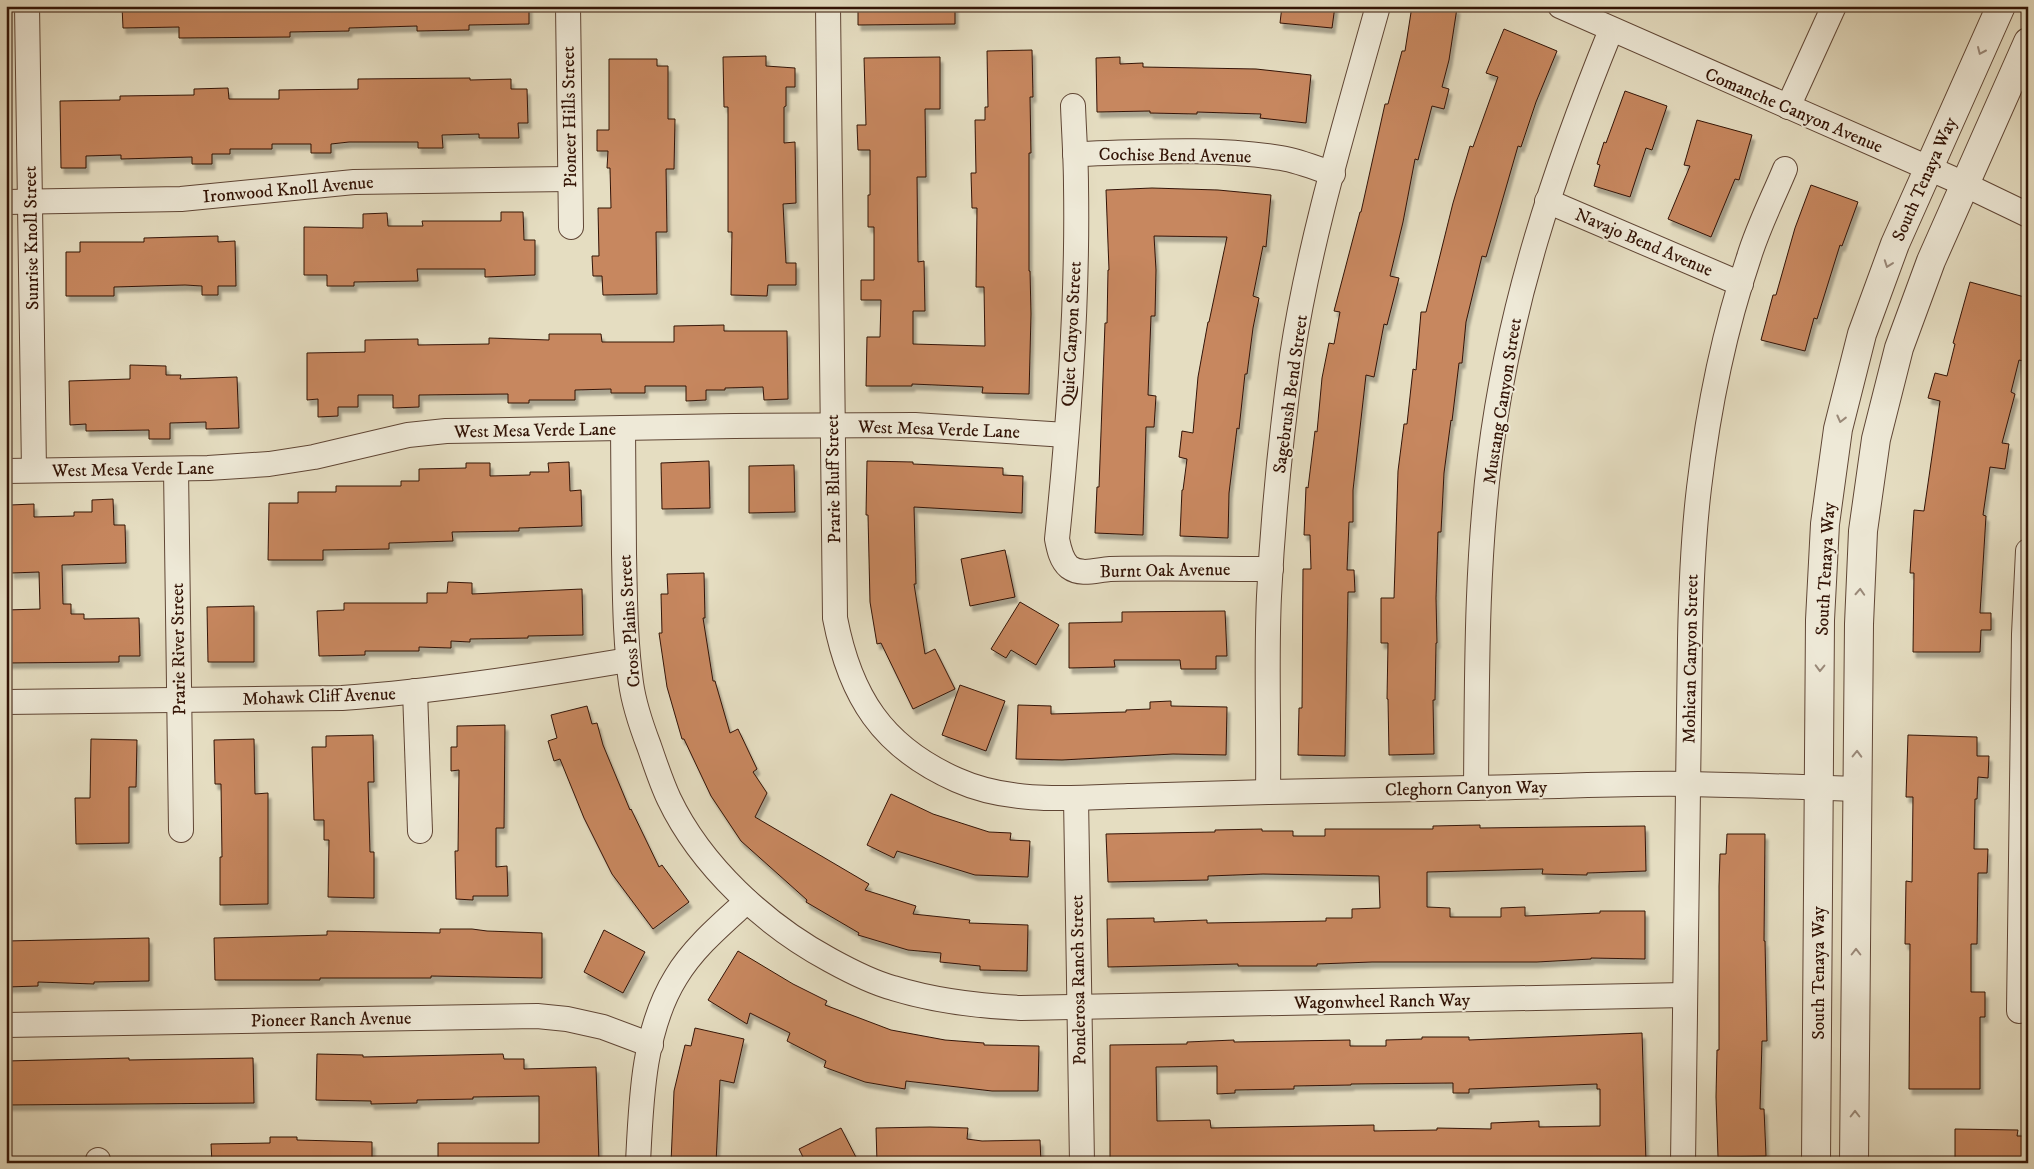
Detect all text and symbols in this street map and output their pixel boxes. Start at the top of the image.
street label: Pioneer Hills Street [558,46,582,188]
one-way arrow [1977,46,1988,55]
street label: Comanche Canyon Avenue [1701,63,1886,158]
street label: South Tenaya Way [1888,113,1962,245]
street label: Cochise Bend Avenue [1098,144,1252,168]
street label: Sunrise Knoll Street [20,166,44,310]
street label: Ironwood Knoll Avenue [202,172,374,208]
street label: Navajo Bend Avenue [1571,204,1716,282]
one-way arrow [1884,259,1894,268]
street label: Quiet Canyon Street [1057,260,1087,407]
street label: Sagebrush Bend Street [1269,313,1313,475]
street label: Mustang Canyon Street [1479,316,1527,486]
street label: Prarie Bluff Street [822,414,846,544]
one-way arrow [1836,415,1847,424]
street label: West Mesa Verde Lane [857,416,1020,444]
street label: West Mesa Verde Lane [453,419,616,443]
street label: West Mesa Verde Lane [51,458,214,482]
street label: South Tenaya Way [1812,501,1841,636]
street label: Cross Plains Street [614,554,646,688]
street label: Burnt Oak Avenue [1099,559,1231,583]
street label: Mohican Canyon Street [1679,574,1703,744]
street label: Prarie River Street [167,582,191,715]
one-way arrow [1855,587,1865,595]
one-way arrow [1815,664,1825,672]
street label: Mohawk Cliff Avenue [242,683,396,711]
one-way arrow [1852,750,1863,758]
street label: Cleghorn Canyon Way [1385,777,1548,801]
street label: Ponderosa Ranch Street [1067,894,1091,1065]
street label: South Tenaya Way [1808,906,1830,1040]
one-way arrow [1851,947,1861,955]
street label: Wagonwheel Ranch Way [1293,989,1471,1015]
street label: Pioneer Ranch Avenue [251,1008,411,1032]
one-way arrow [1849,1110,1860,1118]

